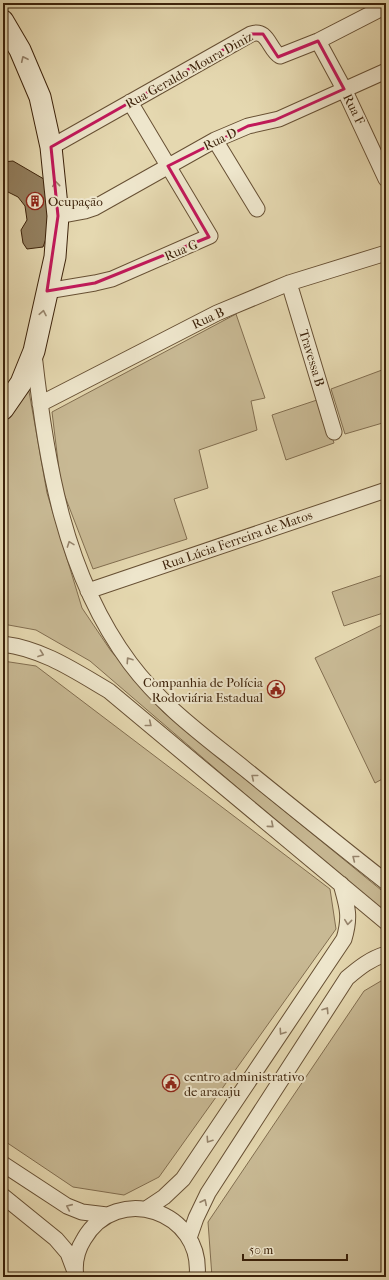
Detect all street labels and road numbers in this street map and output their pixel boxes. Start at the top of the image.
street label: Rua Geraldo Moura Diniz [123,29,256,111]
street label: Rua F [340,91,368,127]
street label: Rua D [201,124,239,153]
street label: Rua G [162,236,200,264]
street label: Rua B [189,304,227,332]
street label: Travessa B [296,328,328,388]
street label: Rua Lúcia Ferreira de Matos [160,507,314,573]

